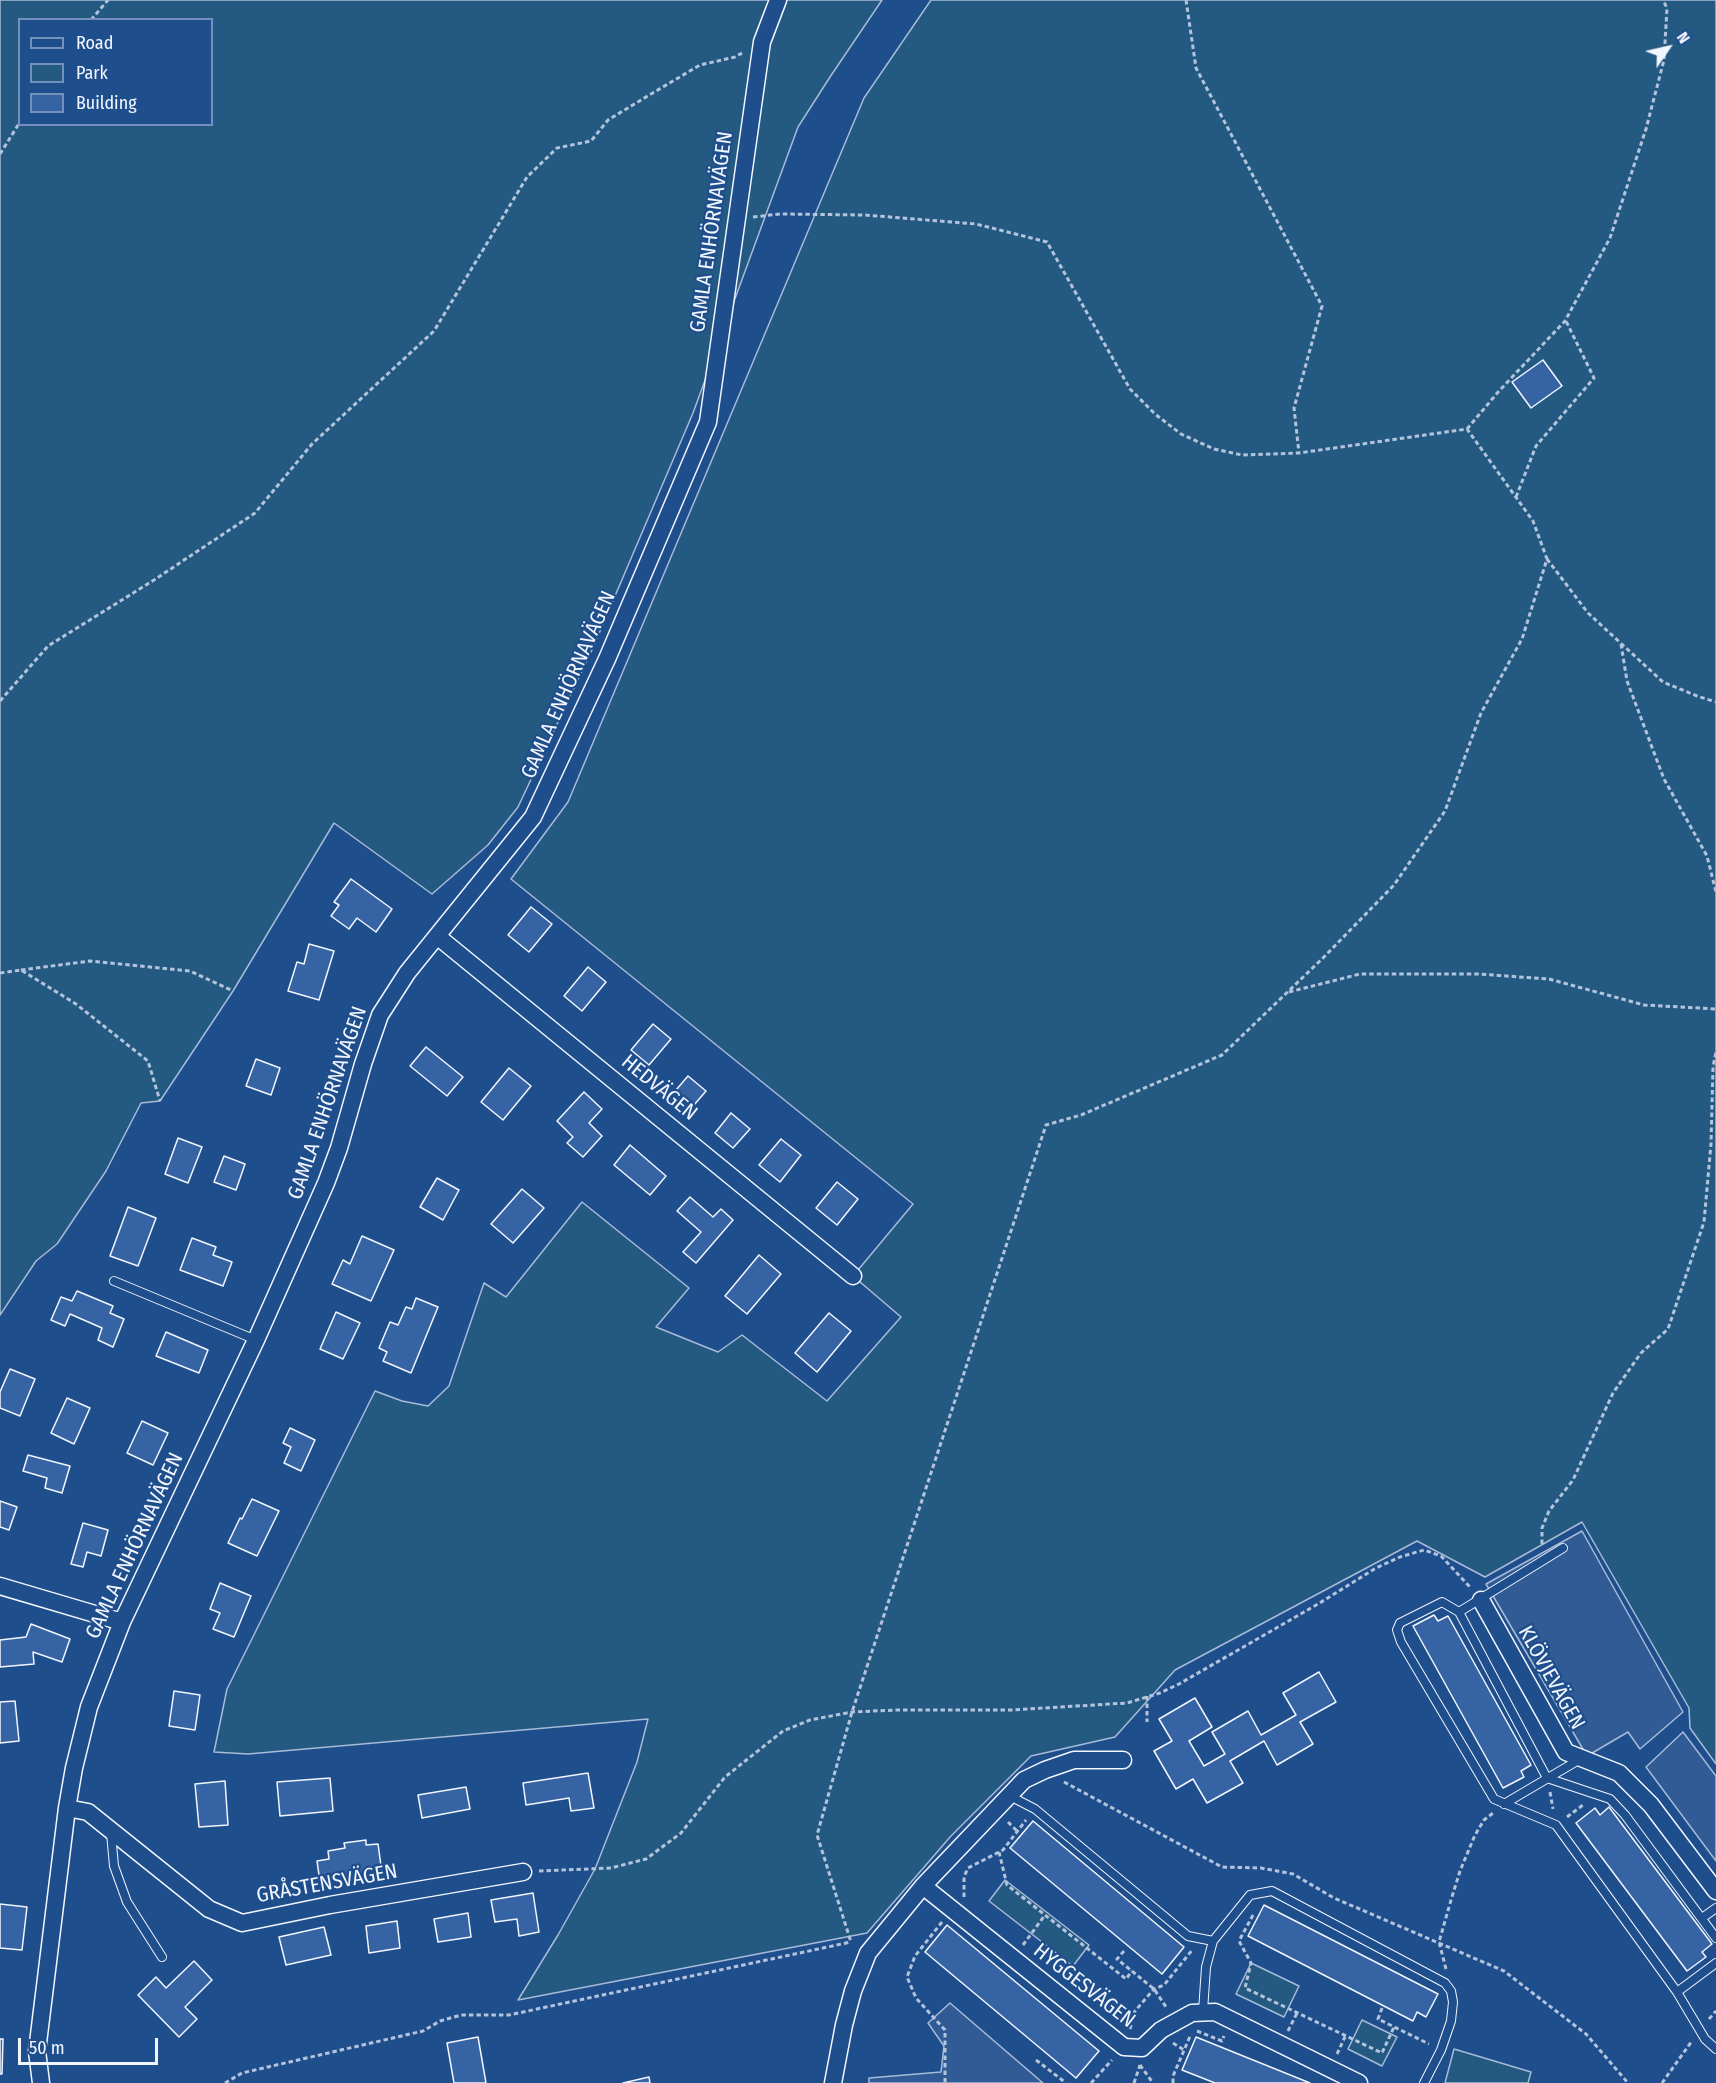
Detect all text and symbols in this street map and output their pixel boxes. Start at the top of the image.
legend [18,18,213,126]
north arrow [1638,18,1698,78]
text: N [1673,28,1694,47]
text: Road [76,32,113,54]
text: Park [76,62,108,84]
text: Building [76,92,137,114]
street label: GAMLA ENHÖRNAVÄGEN [685,130,739,334]
street label: GAMLA ENHÖRNAVÄGEN [516,587,622,783]
street label: GAMLA ENHÖRNAVÄGEN [283,1003,373,1203]
street label: HEDVÄGEN [616,1050,702,1126]
street label: GAMLA ENHÖRNAVÄGEN [81,1449,189,1643]
street label: KLÖVJEVÄGEN [1512,1622,1590,1734]
street label: GRÅSTENSVÄGEN [255,1859,399,1909]
street label: HYGGESVÄGEN [1028,1938,1140,2034]
scale bar [21,2026,160,2064]
text: 50 m [29,2037,65,2059]

